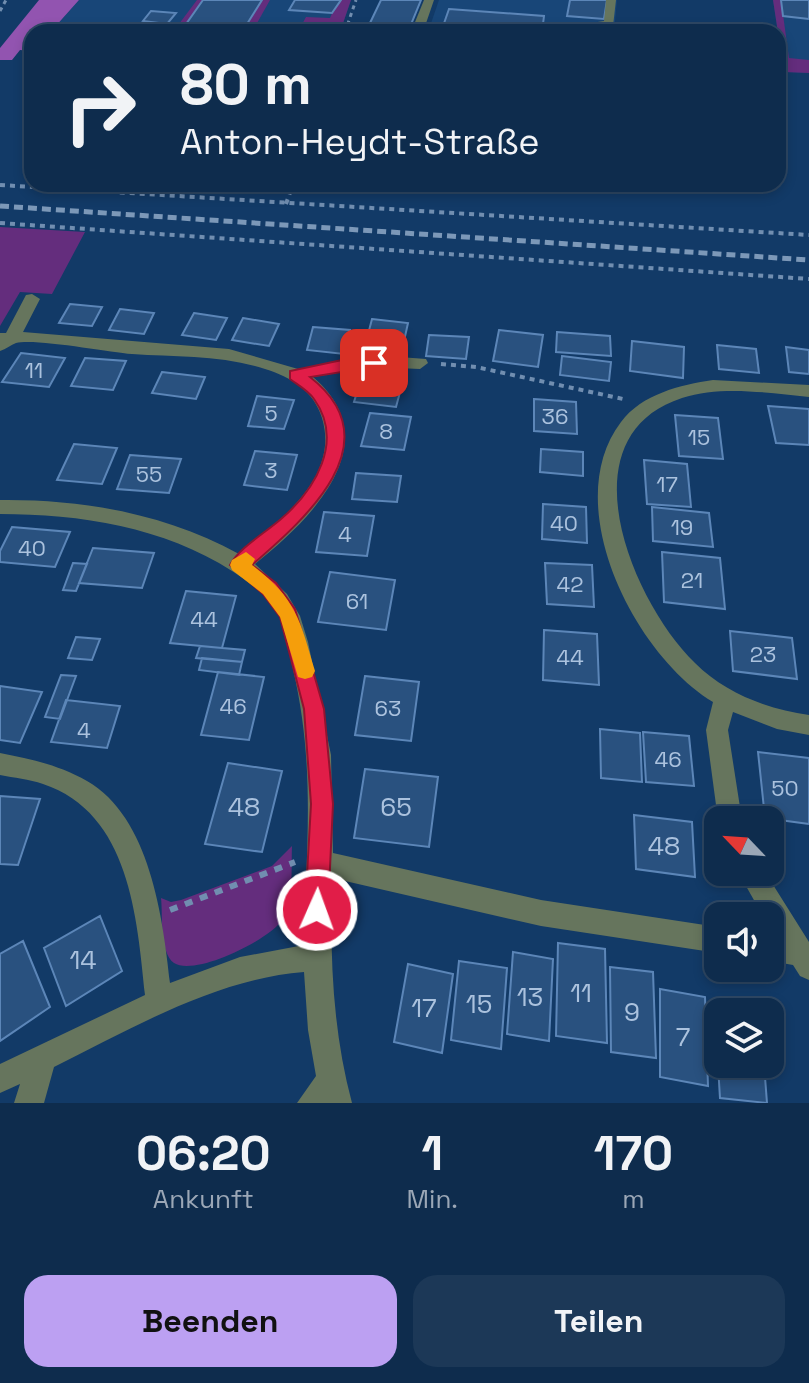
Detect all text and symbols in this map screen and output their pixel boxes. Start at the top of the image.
text: 80 m [180,49,312,120]
icon: right [48,56,152,160]
text: Anton-Heydt-Straße [180,119,540,165]
pin [340,329,408,397]
icon: arrive [352,341,396,385]
house number: 11 [25,356,43,384]
house number: 5 [264,399,278,427]
house number: 36 [542,402,568,430]
house number: 8 [379,417,393,445]
house number: 15 [688,423,710,451]
house number: 3 [264,456,278,484]
house number: 55 [136,460,162,488]
house number: 17 [656,470,678,498]
house number: 40 [550,509,578,537]
house number: 19 [671,513,693,541]
house number: 4 [338,520,352,548]
house number: 40 [18,534,46,562]
house number: 21 [681,566,703,594]
house number: 42 [556,570,584,598]
house number: 61 [346,587,368,615]
house number: 44 [190,605,218,633]
house number: 23 [750,640,776,668]
house number: 44 [556,643,584,671]
house number: 46 [219,692,247,720]
house number: 63 [375,694,401,722]
house number: 4 [77,716,91,744]
house number: 46 [654,745,682,773]
house number: 50 [771,774,799,802]
house number: 48 [228,790,260,824]
house number: 65 [380,790,412,824]
north arrow [704,806,784,886]
map controls [704,806,784,1078]
house number: 48 [648,829,680,863]
position arrow [275,868,359,952]
button: sound [704,902,784,982]
house number: 14 [69,943,97,977]
house number: 11 [570,976,592,1010]
house number: 13 [517,980,543,1014]
house number: 15 [466,987,492,1021]
house number: 17 [411,991,437,1025]
house number: 9 [624,995,640,1029]
button: layers [704,998,784,1078]
house number: 7 [676,1020,690,1054]
text: 06:20 [136,1123,271,1184]
text: 1 [421,1123,443,1184]
text: 170 [594,1123,673,1184]
text: Ankunft [153,1182,254,1216]
text: Min. [407,1182,458,1216]
text: m [622,1182,645,1216]
button: Beenden [24,1275,397,1367]
button: Teilen [413,1275,785,1367]

